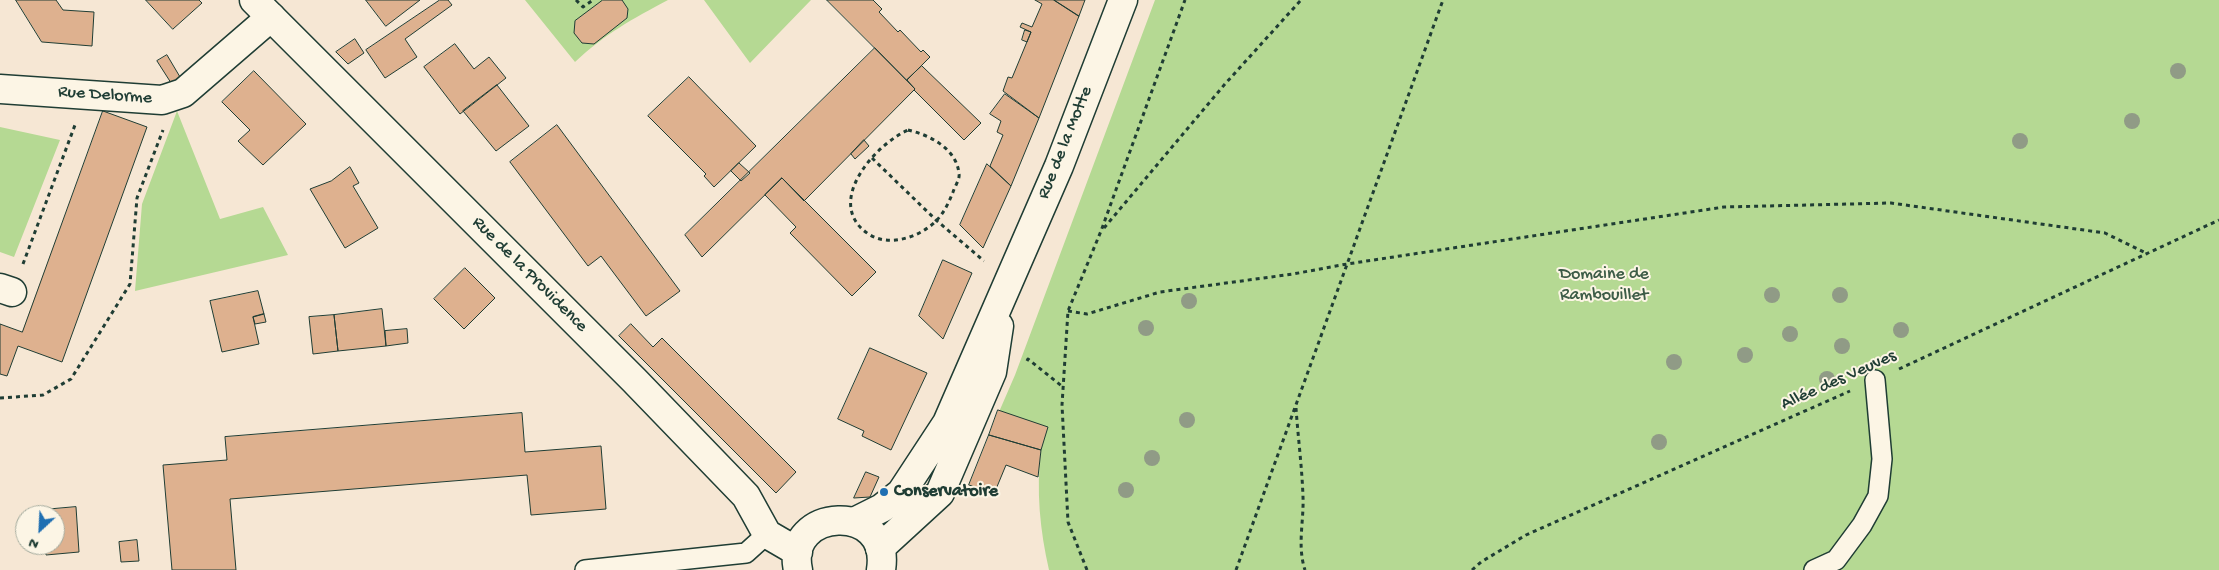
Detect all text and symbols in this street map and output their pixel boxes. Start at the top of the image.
street label: Rue Delorme [57,82,153,110]
street label: Rue de la Motte [1034,84,1098,202]
street label: Rue de la Providence [467,213,591,337]
park label: Domaine de Rambouillet [1559,264,1649,306]
street label: Allée des Veuves [1778,346,1900,416]
place label: Conservatoire [894,481,998,503]
marker: Conservatoire [878,486,890,498]
north arrow [15,505,65,555]
text: N [26,534,42,553]

